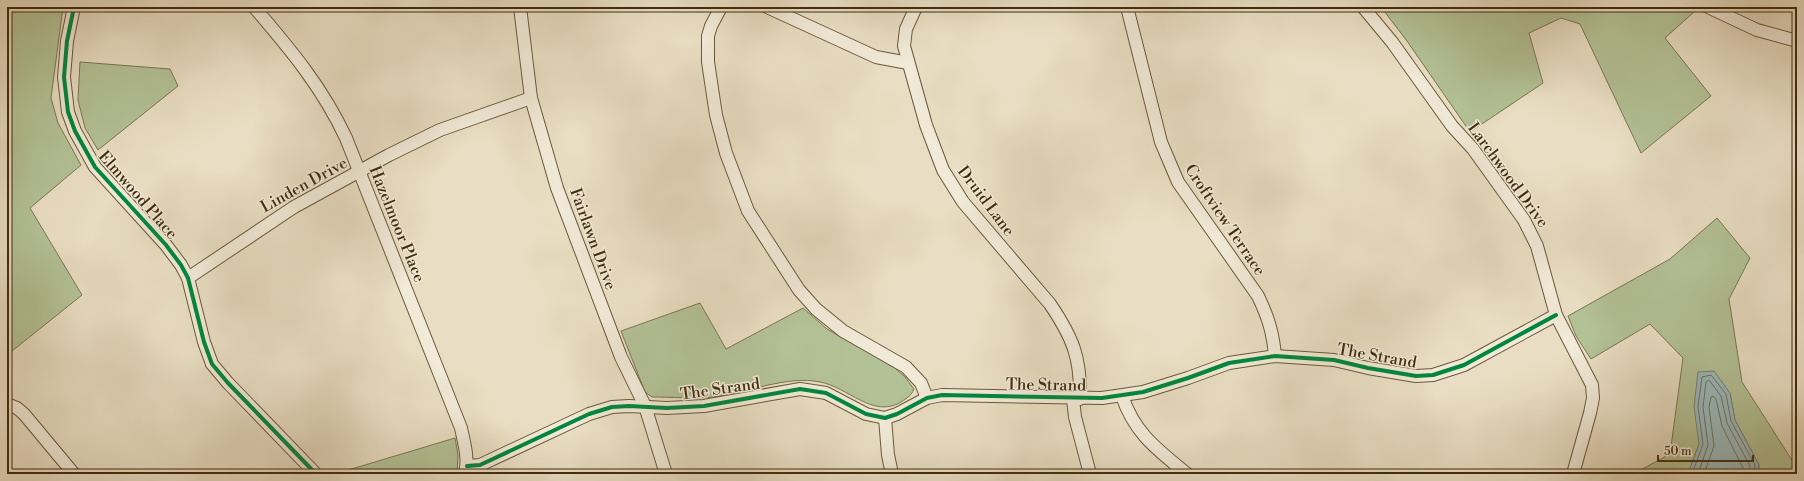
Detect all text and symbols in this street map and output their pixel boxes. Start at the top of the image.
street label: Larchwood Drive [1463,119,1553,231]
street label: Elmwood Place [94,147,182,243]
street label: Linden Drive [257,153,351,217]
street label: Croftview Terrace [1180,160,1270,280]
street label: Druid Lane [953,162,1019,240]
street label: Hazelmoor Place [365,163,429,285]
street label: Fairlawn Drive [565,185,621,293]
street label: The Strand [1336,339,1418,373]
street label: The Strand [679,374,761,404]
street label: The Strand [1006,374,1086,396]
scale bar [1658,437,1753,463]
text: 50 m [1664,444,1692,459]

